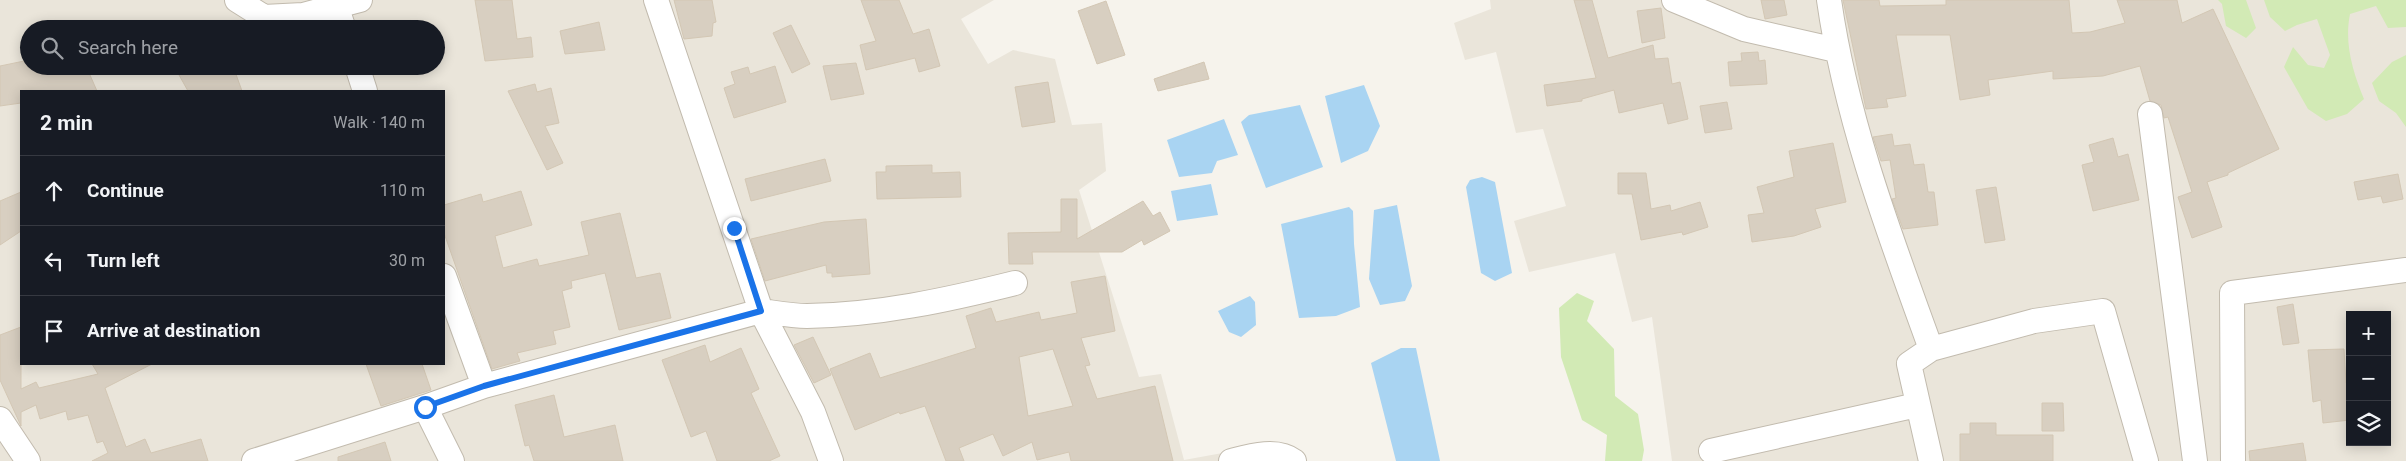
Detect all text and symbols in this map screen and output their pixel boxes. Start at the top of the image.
search box [20,20,445,75]
icon: search [38,34,66,62]
text: Search here [78,36,178,59]
text: 2 min [40,111,93,135]
text: Walk · 140 m [333,113,425,132]
icon: ahead [40,177,68,205]
text: Continue [87,179,164,202]
text: 110 m [380,181,425,200]
route end [723,217,746,240]
icon: left [40,247,68,275]
text: Turn left [87,249,160,272]
text: 30 m [389,251,425,270]
map controls [2346,311,2391,446]
button: + [2346,311,2391,356]
icon: arrive [40,317,68,345]
text: Arrive at destination [87,319,260,342]
button: − [2346,356,2391,401]
route start [414,396,437,419]
button: layers [2346,401,2391,446]

